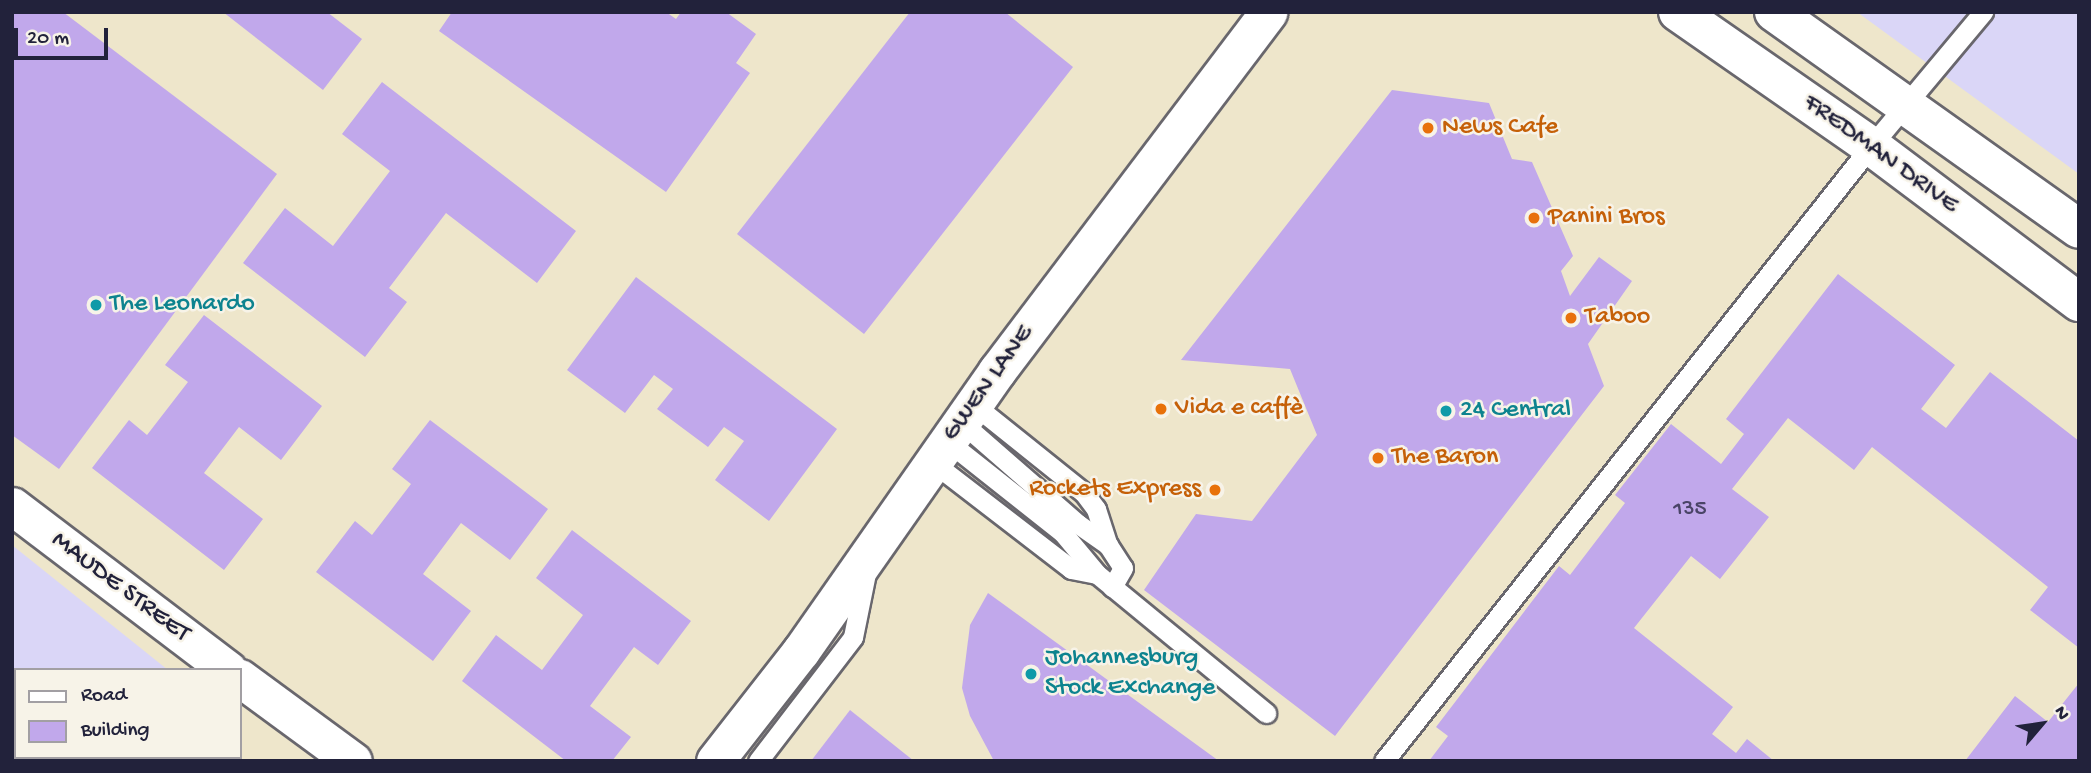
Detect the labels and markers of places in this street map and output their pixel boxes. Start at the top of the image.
place label: News Cafe [1442,112,1558,144]
marker: News Cafe [1420,120,1436,136]
place label: Panini Bros [1548,202,1664,234]
marker: Panini Bros [1526,210,1542,226]
place label: The Leonardo [110,289,255,321]
marker: The Leonardo [88,297,104,313]
place label: Taboo [1585,302,1650,334]
marker: Taboo [1563,310,1579,326]
place label: Vida e caffè [1175,393,1303,425]
place label: 24 Central [1460,395,1571,427]
marker: Vida e caffè [1153,401,1169,417]
marker: 24 Central [1438,403,1454,419]
place label: The Baron [1392,442,1498,474]
marker: The Baron [1370,450,1386,466]
place label: Rockets Express [1029,474,1201,506]
marker: Rockets Express [1207,482,1223,498]
place label: Johannesburg Stock Exchange [1045,643,1215,704]
marker: Johannesburg Stock Exchange [1023,666,1039,682]

